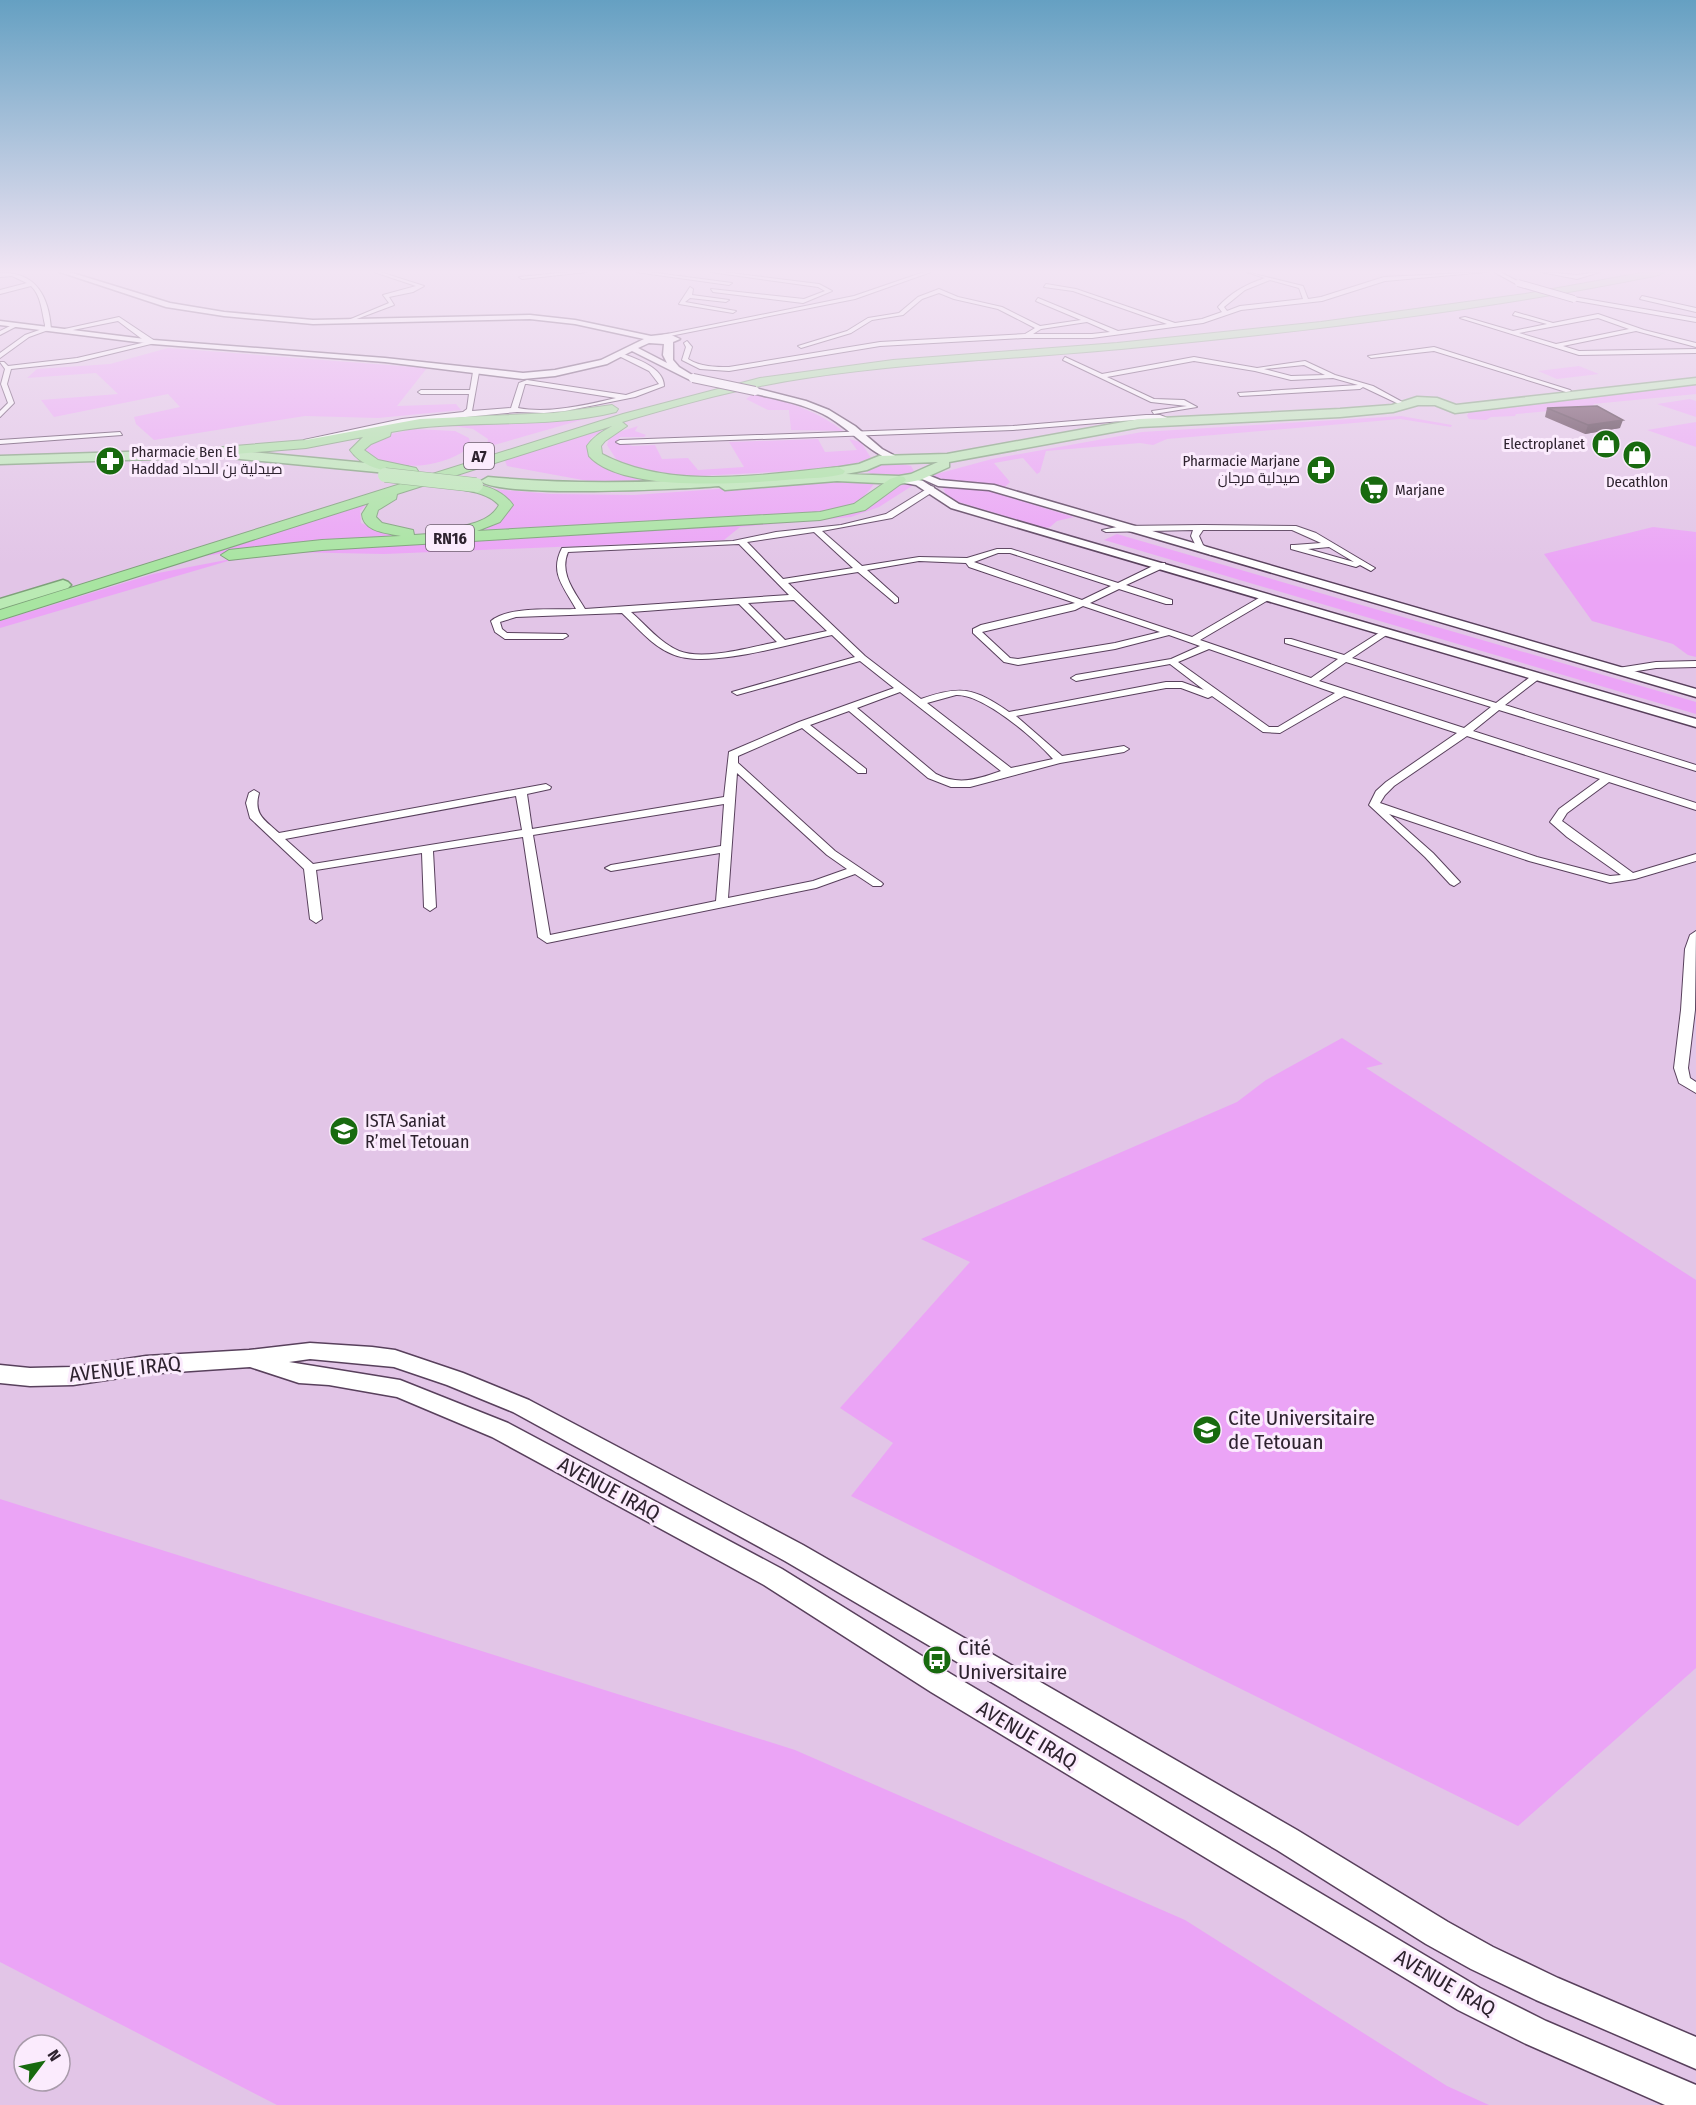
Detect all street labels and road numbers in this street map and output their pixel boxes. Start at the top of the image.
road number: A7 [464,443,494,469]
road number: RN16 [426,525,474,551]
street label: AVENUE IRAQ [68,1350,182,1388]
street label: AVENUE IRAQ [553,1451,665,1527]
street label: AVENUE IRAQ [972,1695,1082,1775]
street label: AVENUE IRAQ [1390,1944,1500,2022]

